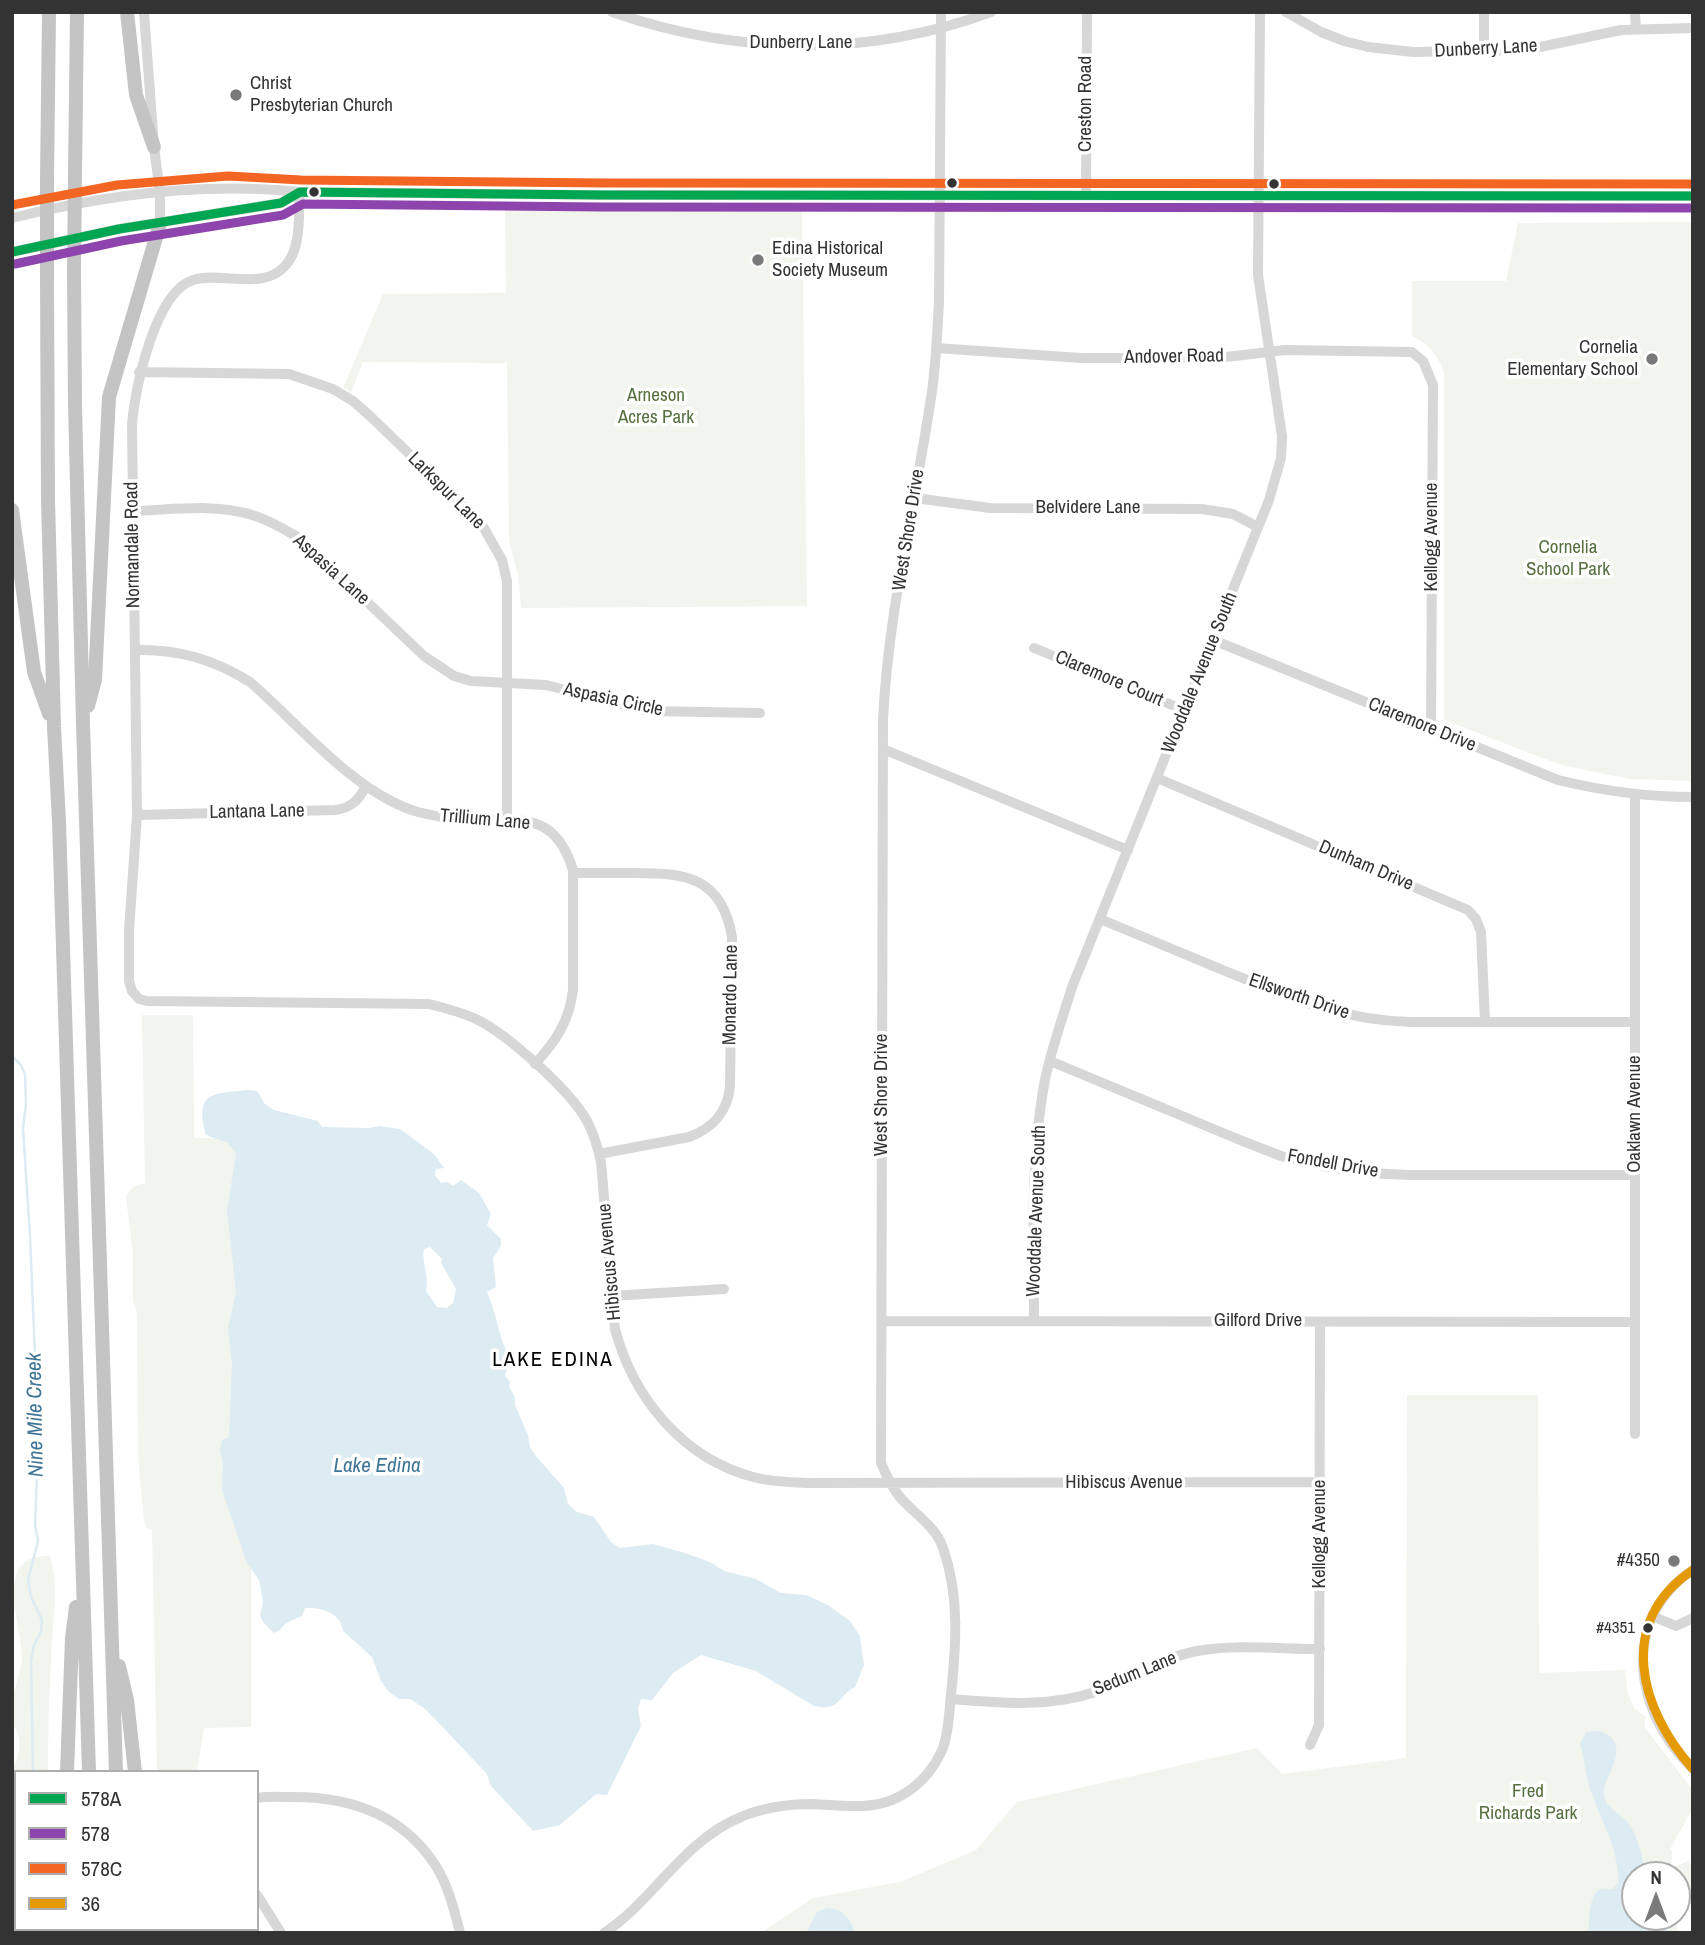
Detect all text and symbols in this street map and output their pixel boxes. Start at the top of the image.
street label: Dunberry Lane [749,32,853,54]
street label: Dunberry Lane [1434,35,1538,63]
street label: Creston Road [1075,56,1097,152]
place label: Christ Presbyterian Church [250,73,393,117]
marker: Christ Presbyterian Church [228,87,244,103]
unlabelled marker [945,176,959,190]
unlabelled marker [1267,177,1281,191]
unlabelled marker [307,185,321,199]
place label: Edina Historical Society Museum [772,238,888,282]
marker: Edina Historical Society Museum [750,252,766,268]
place label: Cornelia Elementary School [1507,337,1638,381]
street label: Andover Road [1124,345,1224,369]
marker: Cornelia Elementary School [1644,351,1660,367]
park label: Arneson Acres Park [618,385,694,429]
street label: Larkspur Lane [403,448,489,534]
street label: West Shore Drive [888,468,930,592]
street label: Normandale Road [120,482,146,608]
street label: Kellogg Avenue [1421,483,1443,591]
street label: Belvidere Lane [1036,497,1140,519]
street label: Aspasia Lane [288,530,374,610]
park label: Cornelia School Park [1526,537,1610,581]
street label: Wooddale Avenue South [1157,589,1243,757]
street label: Claremore Court [1052,646,1166,712]
street label: Aspasia Circle [561,678,665,722]
street label: Claremore Drive [1365,693,1479,757]
street label: Lantana Lane [209,800,305,824]
street label: Trillium Lane [439,805,531,835]
street label: Dunham Drive [1315,836,1417,896]
street label: Monardo Lane [719,945,743,1045]
street label: Ellsworth Drive [1246,969,1352,1025]
street label: West Shore Drive [871,1034,893,1156]
street label: Oaklawn Avenue [1624,1055,1646,1173]
street label: Wooddale Avenue South [1023,1125,1051,1297]
street label: Fondell Drive [1286,1145,1380,1183]
street label: Hibiscus Avenue [594,1202,626,1322]
street label: Gilford Drive [1214,1310,1302,1332]
district label: LAKE EDINA [494,1347,612,1373]
water label: Nine Mile Creek [22,1353,50,1477]
water label: Lake Edina [333,1453,421,1479]
street label: Hibiscus Avenue [1065,1472,1183,1494]
street label: Kellogg Avenue [1309,1480,1331,1588]
place label: #4350 [1617,1550,1660,1572]
marker: #4350 [1666,1553,1682,1569]
place label: #4351 [1596,1618,1635,1638]
marker: #4351 [1641,1621,1655,1635]
street label: Sedum Lane [1090,1647,1180,1701]
legend [14,1770,259,1931]
park label: Fred Richards Park [1479,1781,1577,1825]
text: 578A [81,1784,121,1813]
text: 578 [81,1819,110,1848]
text: 578C [81,1854,122,1883]
north arrow [1621,1861,1691,1931]
text: N [1650,1864,1662,1890]
text: 36 [81,1889,100,1918]

